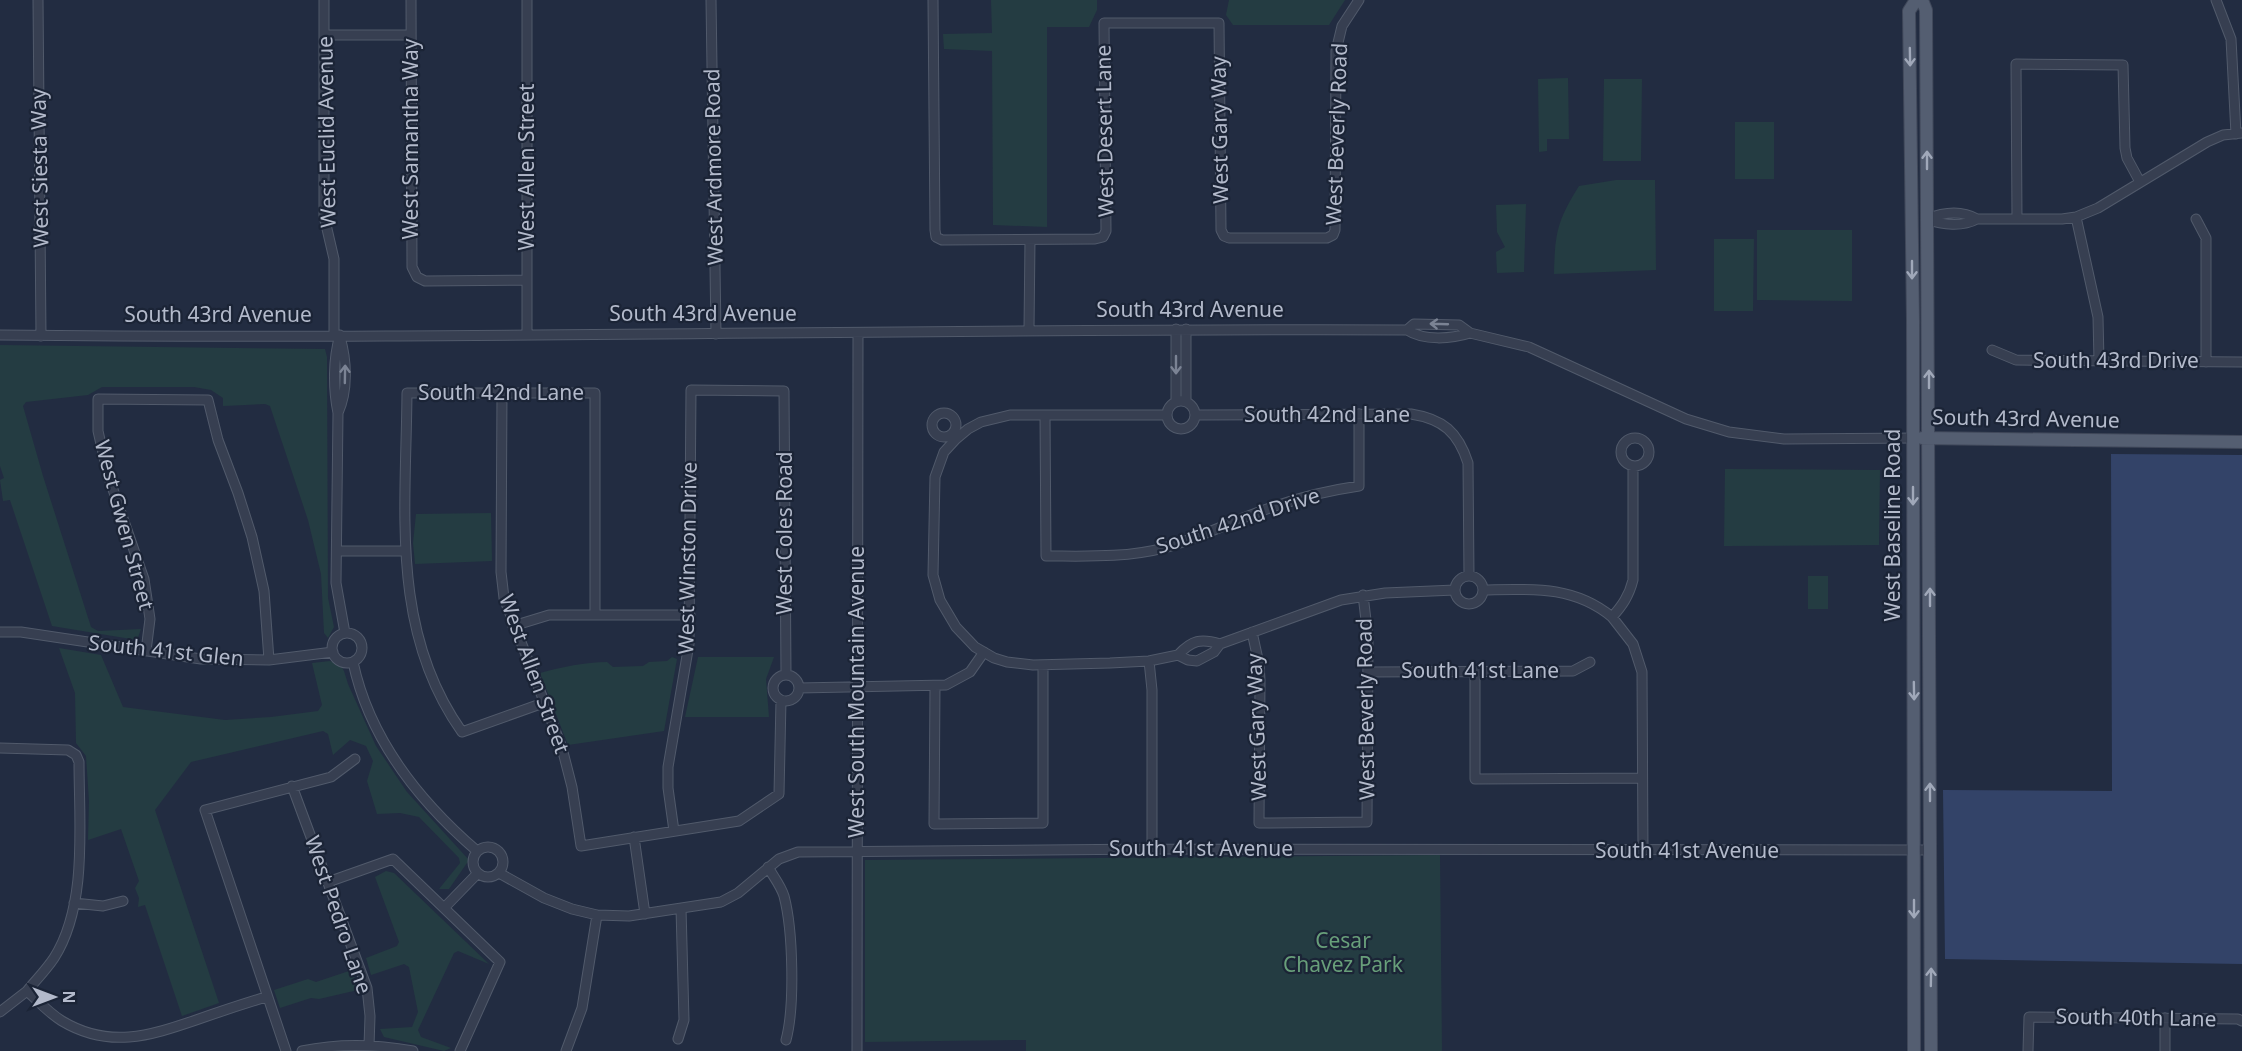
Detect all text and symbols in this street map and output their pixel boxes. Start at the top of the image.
street label: West Euclid Avenue [310,36,342,228]
street label: West Samantha Way [396,38,424,240]
street label: West Beverly Road [1319,42,1353,226]
street label: West Desert Lane [1088,45,1120,217]
one-way arrow [1904,46,1916,66]
street label: West Gary Way [1204,56,1234,204]
street label: West Ardmore Road [697,68,729,266]
street label: West Allen Street [512,83,540,251]
street label: West Siesta Way [24,88,54,248]
one-way arrow [1921,151,1933,171]
one-way arrow [1907,260,1918,280]
street label: South 43rd Avenue [1096,295,1284,323]
street label: South 43rd Avenue [609,299,797,327]
street label: South 43rd Avenue [124,300,312,328]
one-way arrow [1429,319,1449,330]
street label: South 43rd Drive [2033,346,2199,374]
one-way arrow [1170,355,1182,375]
one-way arrow [339,365,350,385]
one-way arrow [1923,370,1935,390]
street label: South 42nd Lane [418,378,584,406]
street label: South 42nd Lane [1244,400,1410,428]
street label: South 43rd Avenue [1932,402,2120,434]
street label: West Baseline Road [1878,429,1906,621]
street label: West Gwen Street [89,437,161,613]
street label: West Coles Road [770,451,798,615]
street label: West Winston Drive [671,461,703,655]
street label: South 42nd Drive [1152,480,1323,560]
one-way arrow [1907,486,1919,506]
street label: West South Mountain Avenue [842,546,870,838]
one-way arrow [1924,587,1936,607]
street label: West Allen Street [493,590,577,757]
street label: West Beverly Road [1349,618,1381,800]
street label: South 41st Glen [87,628,245,672]
street label: West Gary Way [1239,653,1273,801]
street label: South 41st Lane [1401,656,1559,684]
one-way arrow [1908,681,1919,701]
one-way arrow [1924,782,1936,802]
street label: West Pedro Lane [299,832,379,997]
street label: South 41st Avenue [1109,834,1293,862]
street label: South 41st Avenue [1595,836,1779,864]
one-way arrow [1909,898,1920,918]
park label: Cesar Chavez Park [1283,926,1404,978]
north arrow [24,967,84,1027]
one-way arrow [1925,968,1937,988]
text: N [58,990,80,1004]
street label: South 40th Lane [2055,1002,2217,1032]

